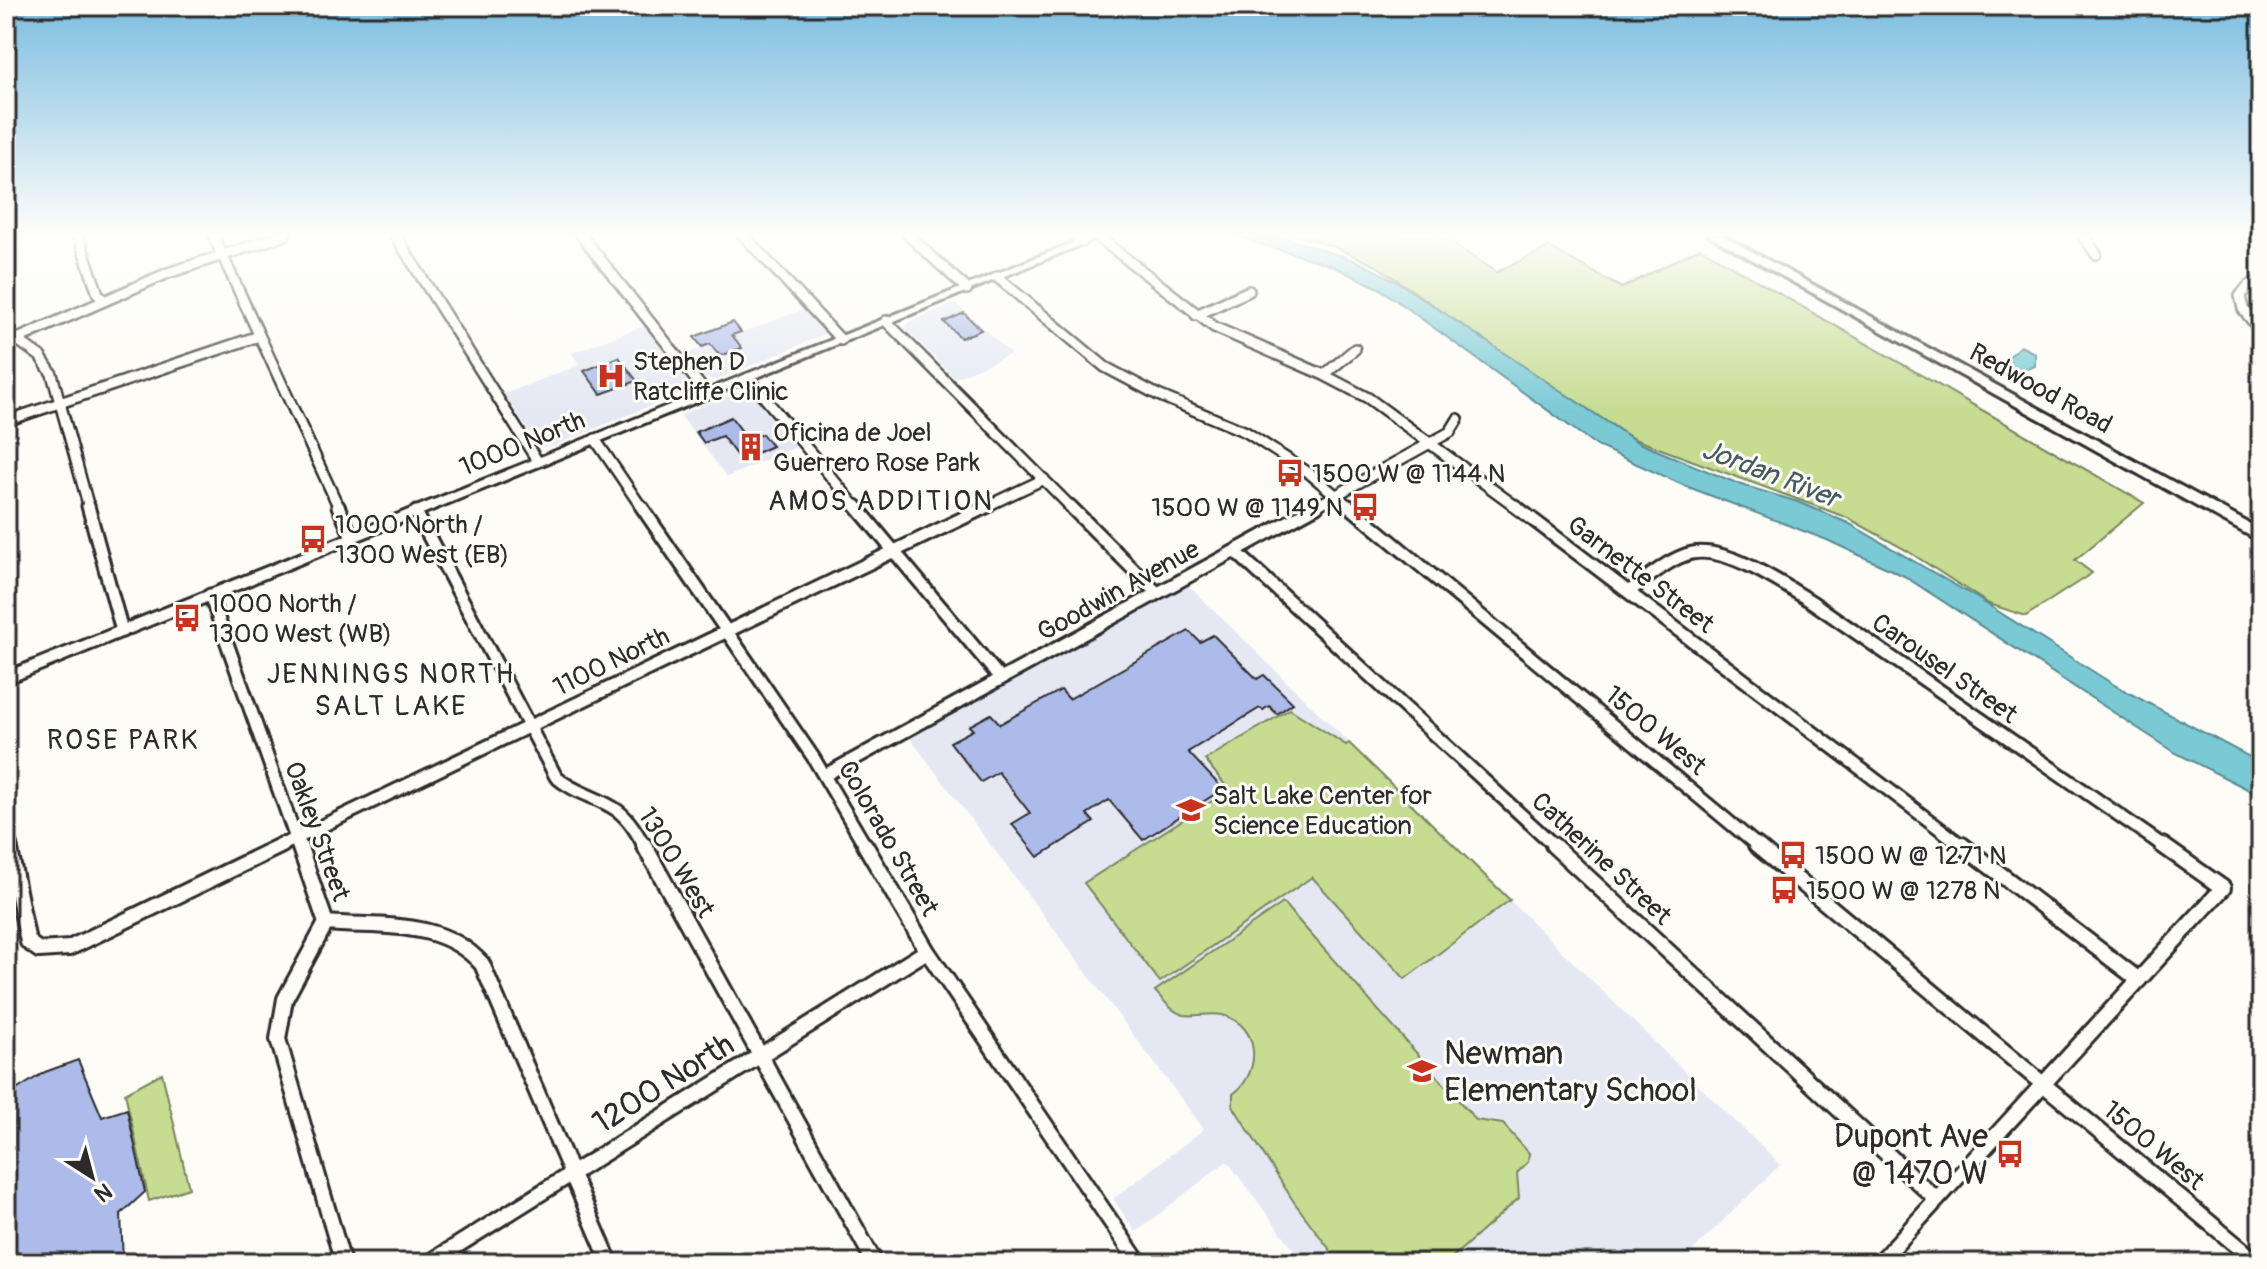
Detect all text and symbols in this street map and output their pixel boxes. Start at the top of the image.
street label: Redwood Road [1964,336,2118,441]
place label: Stephen D Ratcliffe Clinic [633,346,788,408]
hospital icon: Stephen D Ratcliffe Clinic [596,361,626,391]
street label: 1000 North [455,404,590,484]
place label: Oficina de Joel Guerrero Rose Park [773,417,980,479]
building icon: Oficina de Joel Guerrero Rose Park [736,432,766,462]
water label: Jordan River [1697,432,1847,518]
bus stop icon: 1500 W @ 1144 N [1275,458,1305,488]
place label: 1500 W @ 1144 N [1312,458,1505,490]
district label: AMOS ADDITION [768,484,994,519]
place label: 1500 W @ 1149 N [1151,492,1343,524]
bus stop icon: 1500 W @ 1149 N [1350,492,1380,522]
place label: 1000 North / 1300 West (EB) [335,509,509,571]
street label: Garnette Street [1560,509,1721,641]
bus stop icon: 1000 North / 1300 West (EB) [298,524,328,554]
street label: Goodwin Avenue [1032,533,1205,649]
place label: 1000 North / 1300 West (WB) [209,588,392,650]
bus stop icon: 1000 North / 1300 West (WB) [172,603,202,633]
street label: Carousel Street [1865,607,2024,731]
street label: 1100 North [548,620,675,704]
district label: JENNINGS NORTH SALT LAKE [267,657,515,724]
street label: 1500 West [1598,679,1713,783]
district label: ROSE PARK [47,723,199,758]
street label: Colorado Street [831,755,946,922]
street label: Oakley Street [277,757,357,906]
place label: Salt Lake Center for Science Education [1213,780,1433,842]
street label: Catherine Street [1525,786,1678,932]
school or university icon: Salt Lake Center for Science Education [1176,795,1206,825]
street label: 1300 West [631,802,722,924]
bus stop icon: 1500 W @ 1271 N [1778,840,1808,870]
place label: 1500 W @ 1271 N [1815,840,2006,872]
bus stop icon: 1500 W @ 1278 N [1769,875,1799,905]
place label: 1500 W @ 1278 N [1806,875,2000,907]
street label: 1200 North [585,1025,742,1143]
place label: Newman Elementary School [1444,1034,1697,1111]
school or university icon: Newman Elementary School [1407,1056,1437,1086]
street label: 1500 West [2096,1094,2211,1198]
place label: Dupont Ave @ 1470 W [1834,1117,1988,1194]
north arrow [52,1137,132,1217]
bus stop icon: Dupont Ave @ 1470 W [1995,1139,2025,1169]
text: N [89,1177,117,1208]

